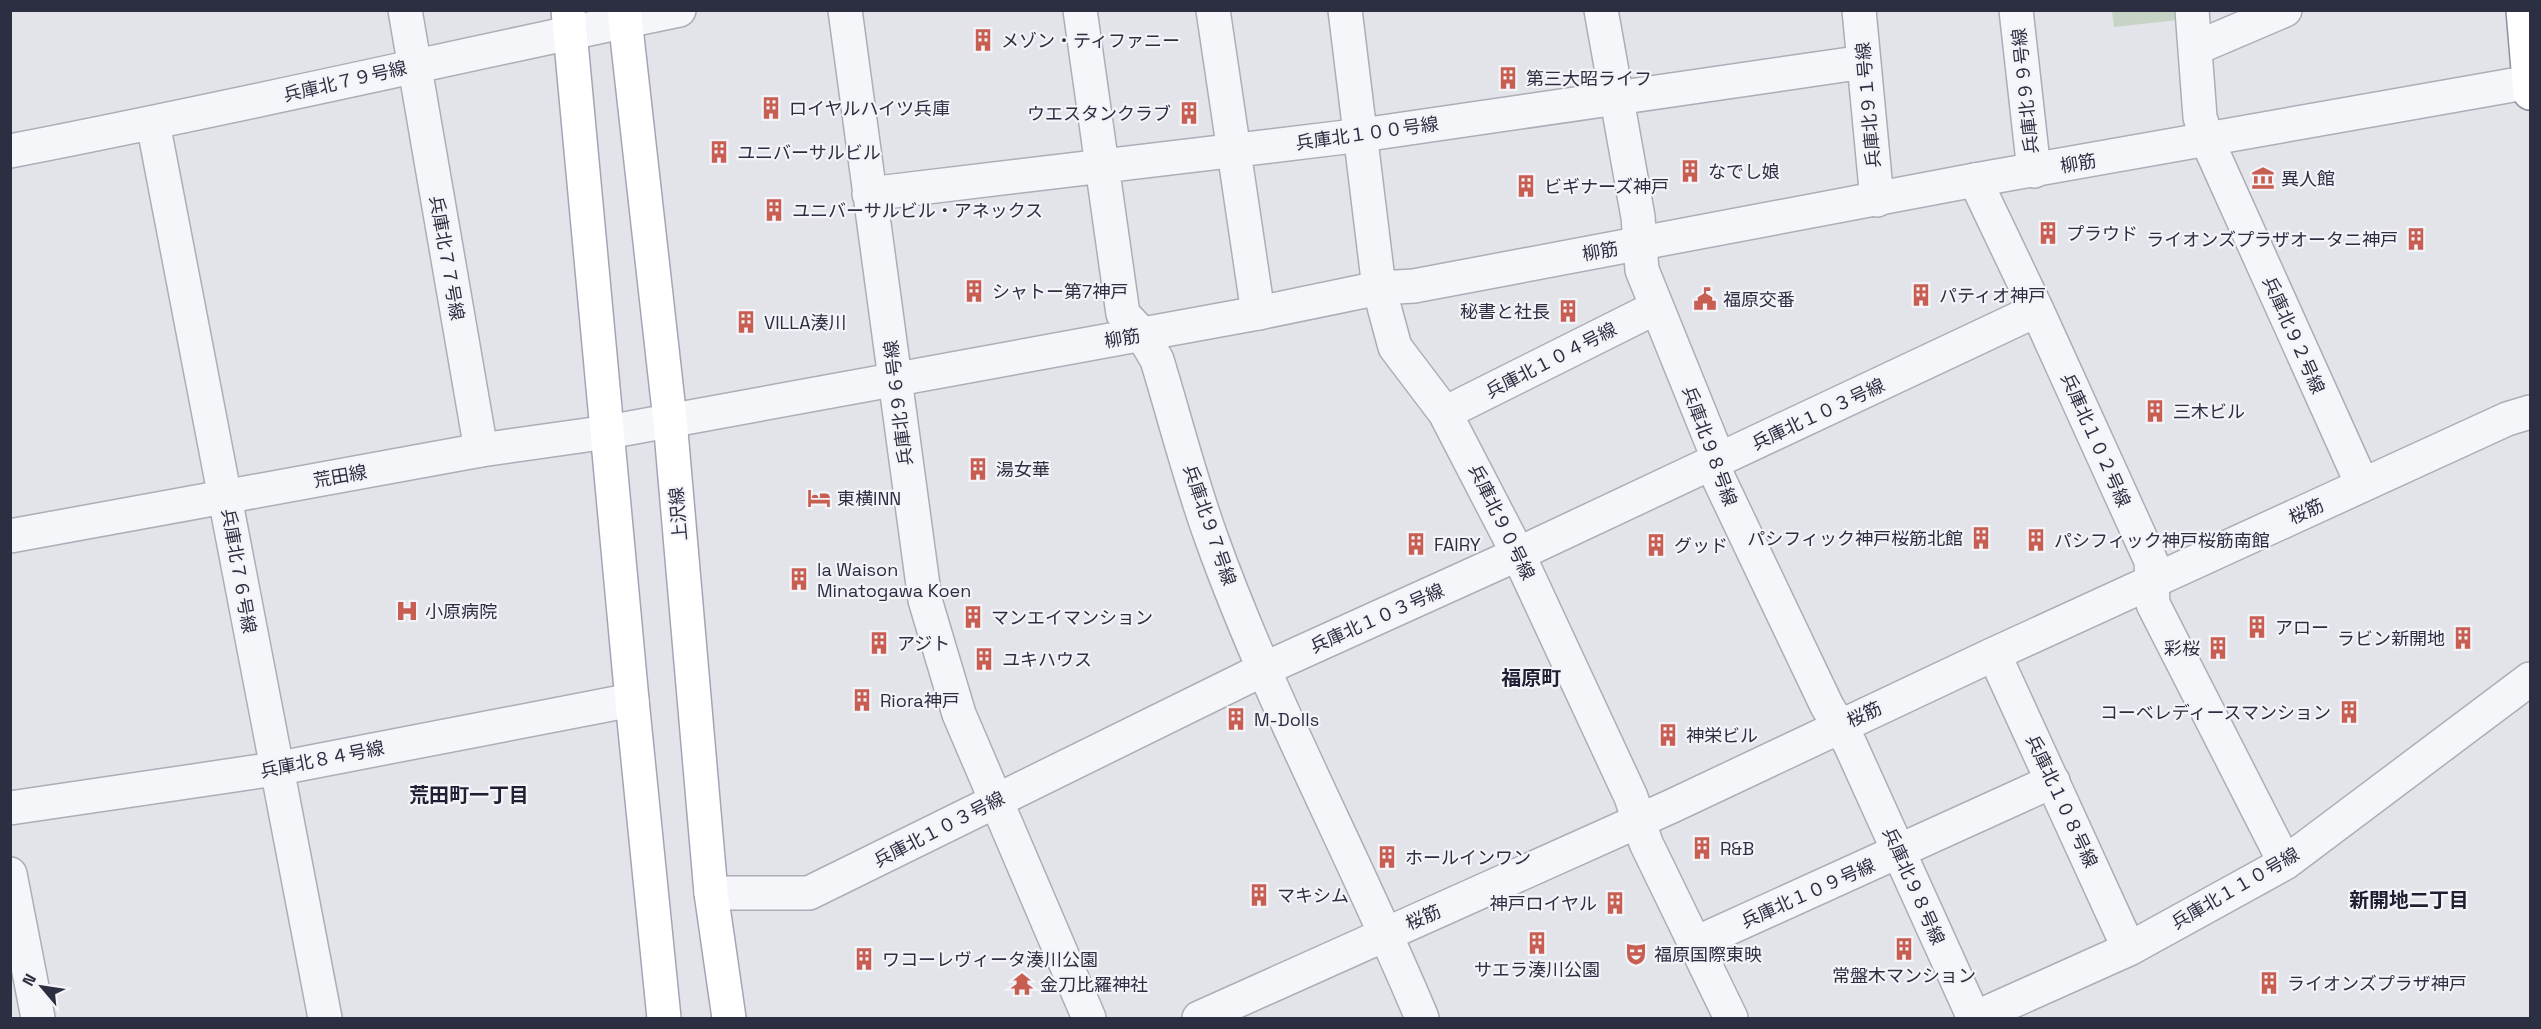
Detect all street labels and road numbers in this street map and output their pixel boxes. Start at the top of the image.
street label: 兵庫北９９号線 [2007,27,2043,155]
street label: 兵庫北９１号線 [1851,41,1885,169]
street label: 兵庫北７９号線 [281,56,409,106]
street label: 兵庫北１００号線 [1294,112,1440,154]
street label: 柳筋 [2058,149,2098,177]
street label: 兵庫北７７号線 [425,194,469,322]
street label: 柳筋 [1580,237,1620,265]
street label: 兵庫北９２号線 [2258,273,2330,397]
street label: 兵庫北１０４号線 [1482,317,1620,403]
street label: 柳筋 [1102,324,1142,352]
street label: 兵庫北９６号線 [879,339,917,467]
street label: 兵庫北１０２号線 [2056,370,2136,510]
street label: 兵庫北１０３号線 [1748,373,1888,455]
street label: 兵庫北９８号線 [1678,383,1742,509]
street label: 荒田線 [311,460,369,492]
street label: 兵庫北９０号線 [1464,460,1540,584]
street label: 兵庫北９７号線 [1179,462,1241,588]
street label: 上沢線 [664,486,692,542]
street label: 桜筋 [2285,493,2327,529]
street label: 兵庫北７６号線 [217,507,261,635]
street label: 兵庫北１０３号線 [1307,578,1447,658]
street label: 桜筋 [1843,696,1885,732]
street label: 兵庫北１０８号線 [2021,731,2103,871]
street label: 兵庫北８４号線 [258,736,386,782]
street label: 兵庫北１０３号線 [870,786,1008,872]
street label: 兵庫北９８号線 [1878,824,1950,948]
street label: 兵庫北１１０号線 [2167,842,2303,934]
street label: 兵庫北１０９号線 [1738,853,1878,933]
street label: 桜筋 [1402,899,1444,935]

